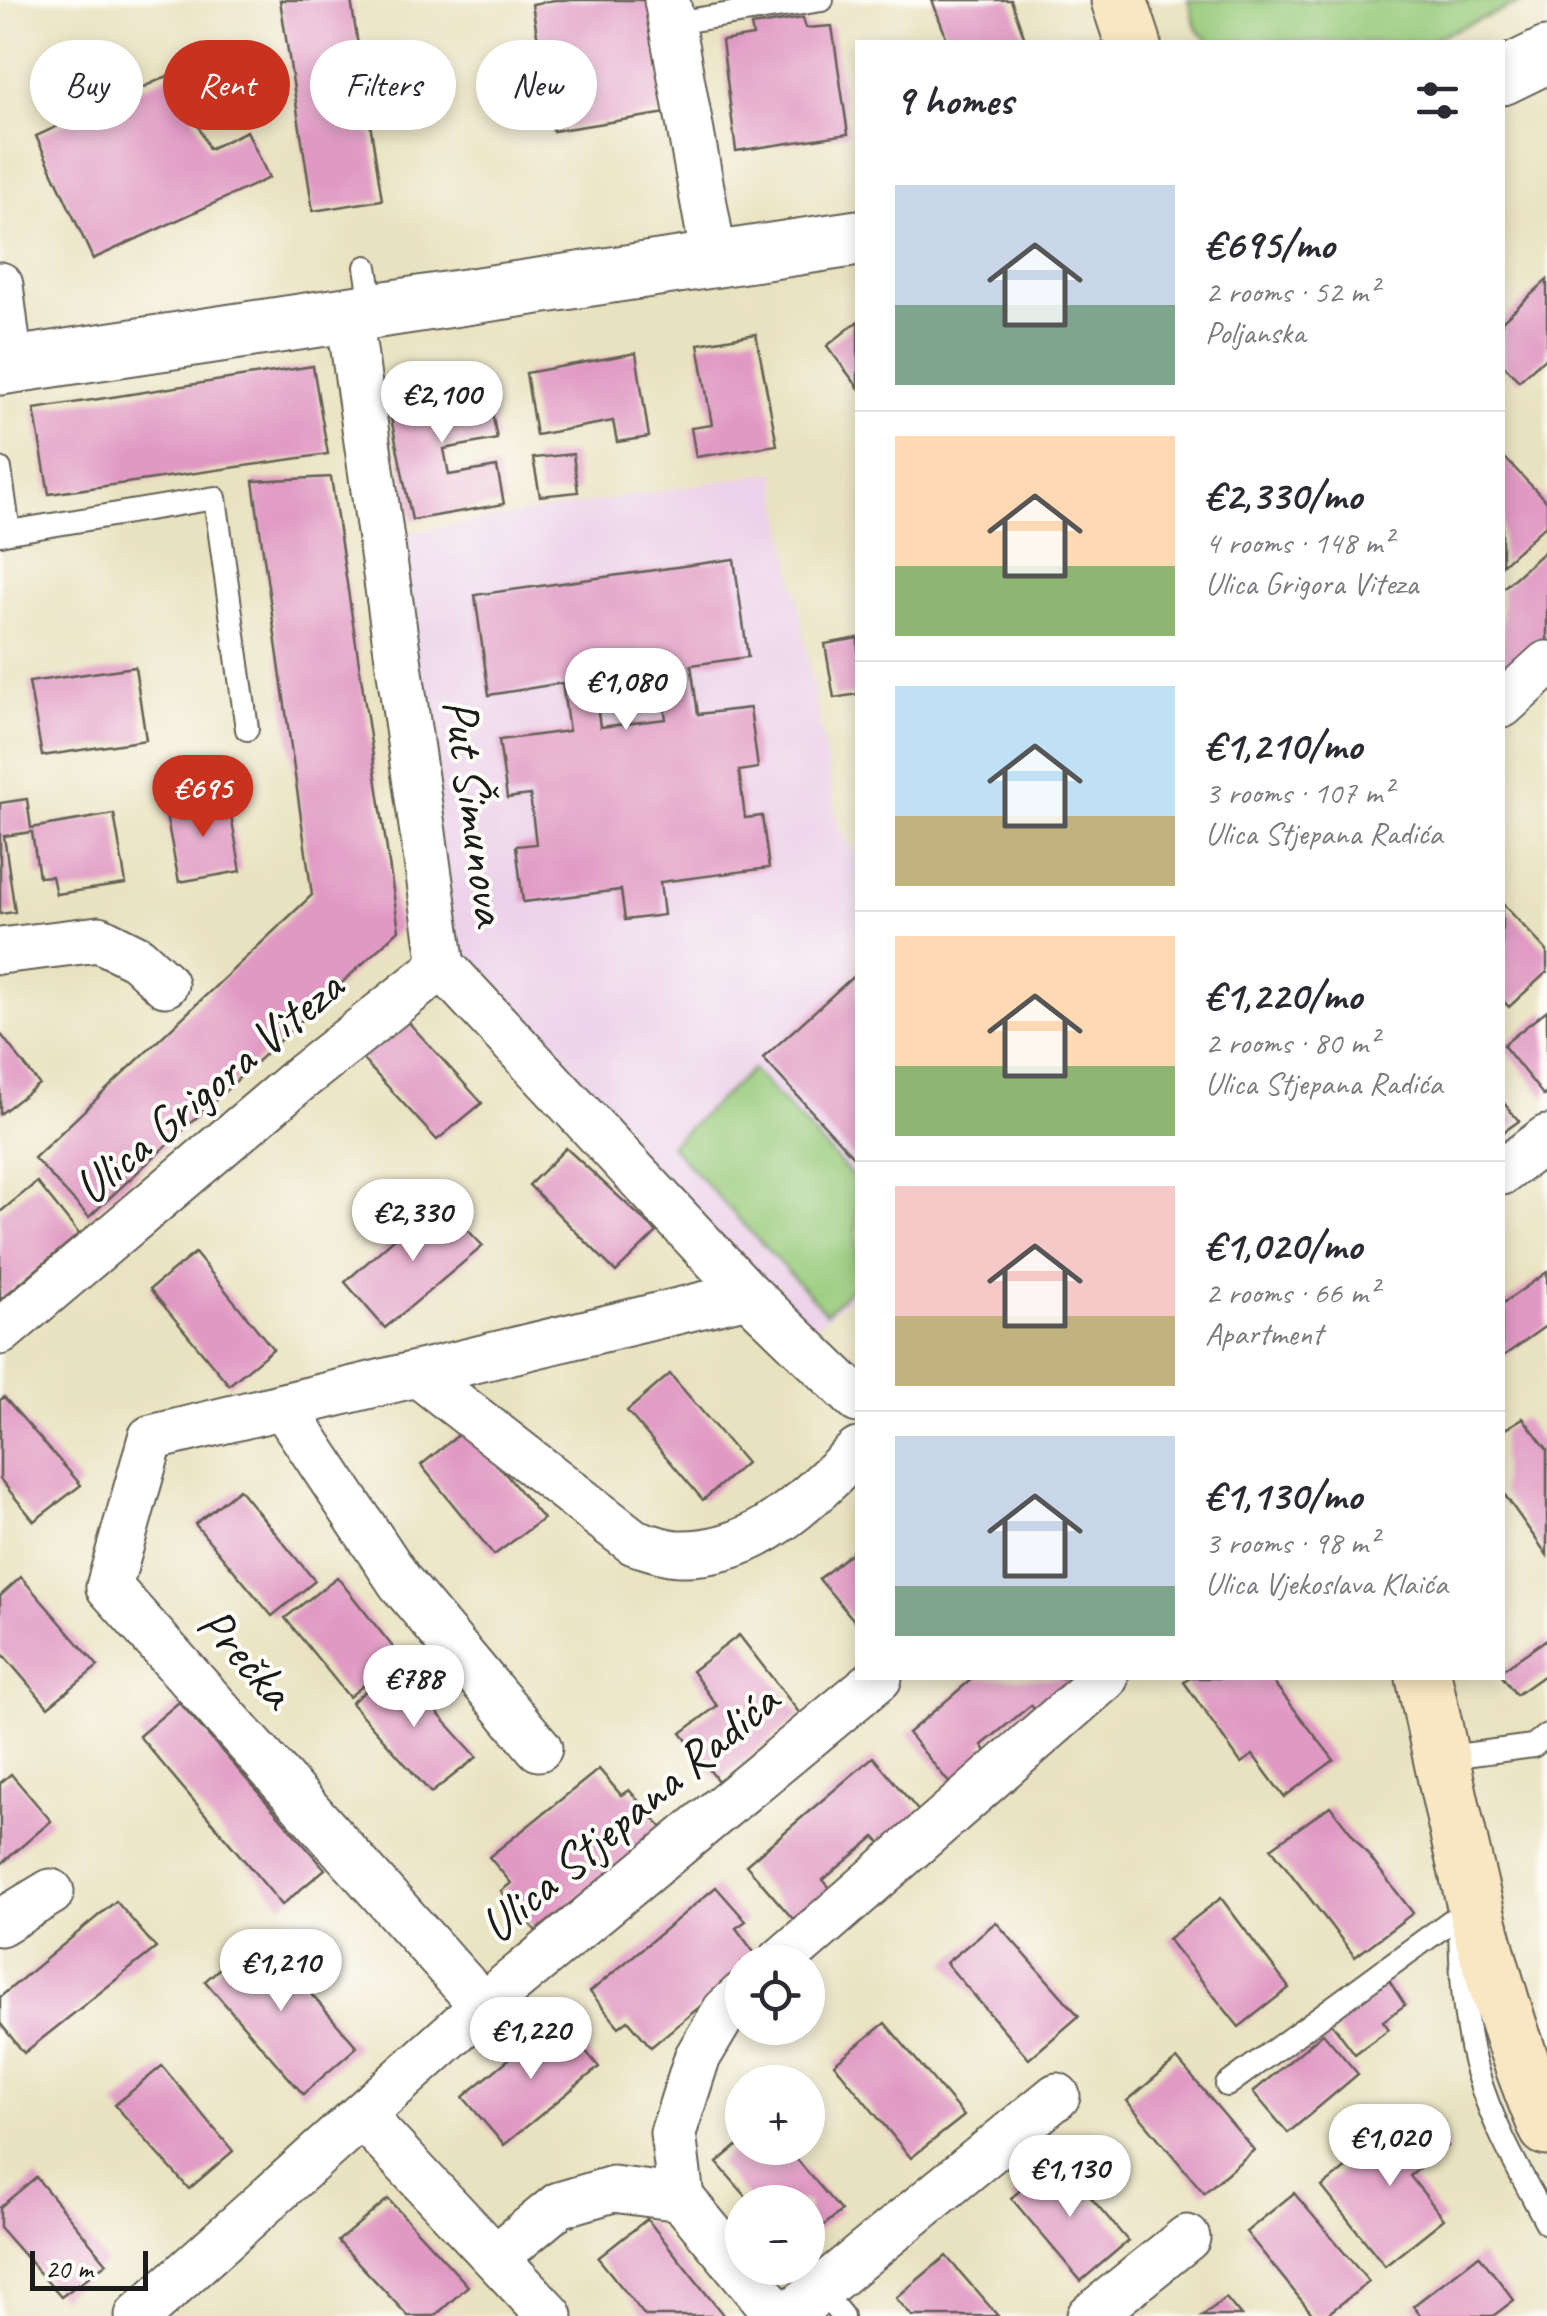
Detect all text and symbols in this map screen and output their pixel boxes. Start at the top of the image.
chip: Buy [30,40,143,130]
chip: Rent [163,40,290,130]
chip: Filters [310,40,456,130]
chip: New [476,40,597,130]
icon: filters [1410,73,1465,128]
text: 9 homes [895,74,1013,127]
text: €695/mo [1205,218,1334,271]
icon: home [975,225,1095,345]
text: 2 rooms · 52 m² [1205,271,1378,312]
text: Poljanska [1205,312,1305,353]
pin: €2,100 [361,361,523,446]
text: €2,100 [403,373,481,414]
text: €2,330/mo [1205,469,1362,522]
icon: home [975,476,1095,596]
text: 4 rooms · 148 m² [1205,522,1392,563]
text: Ulica Grigora Viteza [1205,563,1418,604]
pin: €1,080 [545,648,707,733]
text: €1,080 [587,660,665,701]
street label: Put Šimunova [429,695,523,932]
text: €1,210/mo [1205,719,1362,772]
icon: home [975,726,1095,846]
pin: €695 [144,755,262,840]
text: €695 [174,767,232,808]
text: 3 rooms · 107 m² [1205,772,1392,813]
text: Ulica Stjepana Radića [1205,813,1443,854]
street label: Ulica Grigora Viteza [60,954,358,1218]
text: €1,220/mo [1205,969,1362,1022]
icon: home [975,976,1095,1096]
text: 2 rooms · 80 m² [1205,1022,1378,1063]
text: Ulica Stjepana Radića [1205,1063,1443,1104]
pin: €2,330 [332,1179,494,1264]
text: €2,330 [374,1191,452,1232]
text: €1,020/mo [1205,1219,1362,1272]
icon: home [975,1226,1095,1346]
text: 2 rooms · 66 m² [1205,1272,1378,1313]
text: Apartment [1205,1313,1323,1354]
text: €1,130/mo [1205,1469,1362,1522]
icon: home [975,1476,1095,1596]
text: 3 rooms · 98 m² [1205,1522,1378,1563]
text: Ulica Vjekoslava Klaića [1205,1563,1448,1604]
street label: Prečka [184,1593,310,1723]
pin: €788 [355,1645,473,1730]
text: €788 [385,1657,443,1698]
street label: Ulica Stjepana Radića [467,1668,794,1956]
pin: €1,210 [200,1929,362,2014]
text: €1,210 [242,1941,320,1982]
map controls [725,1945,825,2285]
button: locate [725,1945,825,2045]
pin: €1,220 [450,1997,612,2082]
text: €1,220 [492,2009,570,2050]
button: + [725,2065,825,2165]
pin: €1,020 [1309,2104,1471,2189]
text: €1,020 [1351,2116,1429,2157]
pin: €1,130 [989,2135,1151,2220]
text: €1,130 [1031,2147,1109,2188]
button: − [725,2185,825,2285]
scale bar [30,2246,148,2290]
text: 20 m [45,2251,93,2286]

